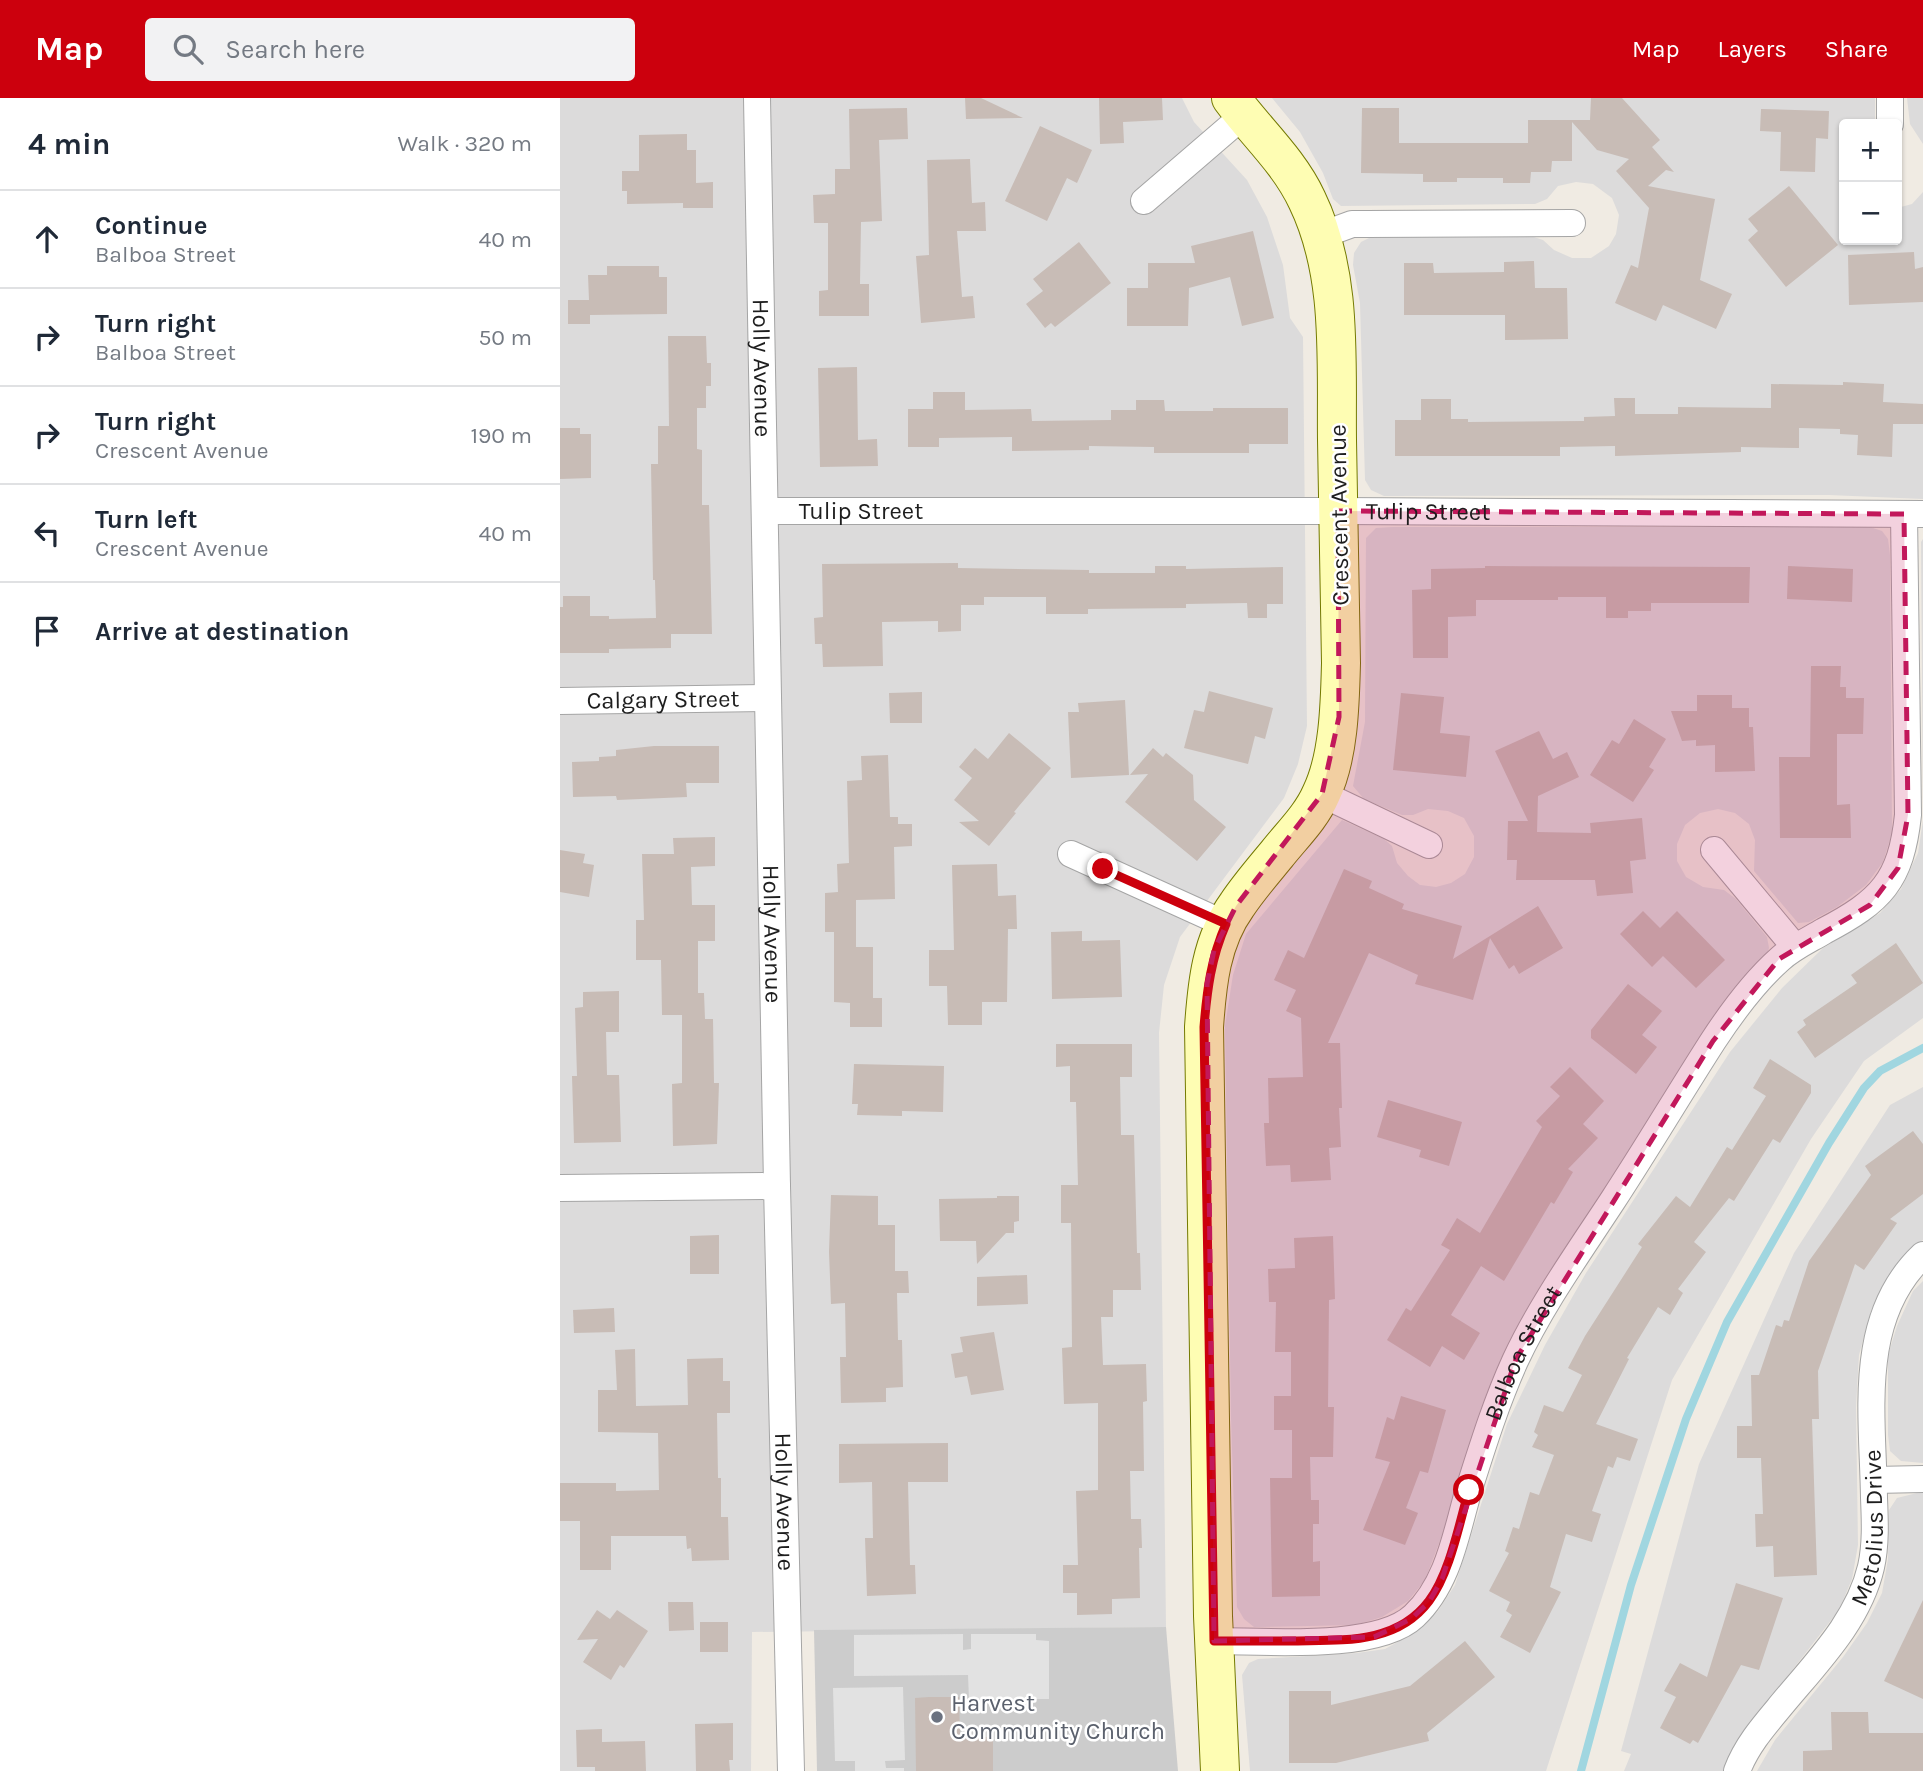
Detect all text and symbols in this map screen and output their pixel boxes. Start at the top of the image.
search box [145,18,635,81]
text: Map [35,30,103,68]
icon: search [169,30,207,68]
text: Search here [225,34,365,65]
text: Map [1632,35,1680,63]
text: Layers [1718,35,1787,63]
text: Share [1825,35,1888,63]
map controls [1839,119,1902,245]
button: + [1839,119,1902,182]
text: 4 min [28,126,110,162]
text: Walk · 320 m [398,130,532,157]
button: − [1839,182,1902,245]
text: Continue [95,210,207,241]
icon: ahead [28,220,66,258]
text: 40 m [479,226,532,253]
text: Balboa Street [95,241,236,268]
street label: Holly Avenue [747,298,777,437]
text: Turn right [95,308,216,339]
icon: right [28,318,66,356]
text: 50 m [478,324,532,351]
text: Balboa Street [95,339,236,366]
text: Turn right [95,406,216,437]
icon: right [28,416,66,454]
text: 190 m [470,422,532,449]
street label: Crescent Avenue [1323,424,1355,606]
text: Crescent Avenue [95,437,269,464]
street label: Tulip Street [799,497,923,525]
street label: Tulip Street [1366,497,1490,526]
text: Turn left [95,504,197,535]
icon: left [28,514,66,552]
text: 40 m [479,520,532,547]
text: Crescent Avenue [95,535,269,562]
icon: arrive [28,612,66,650]
text: Arrive at destination [95,616,349,647]
street label: Calgary Street [586,684,740,715]
route end [1087,853,1118,884]
street label: Holly Avenue [757,864,788,1003]
street label: Balboa Street [1479,1280,1568,1424]
street label: Holly Avenue [769,1432,800,1571]
street label: Metolius Drive [1845,1449,1889,1610]
route start [1453,1474,1484,1505]
place label: Harvest Community Church [951,1689,1165,1745]
marker: Harvest Community Church [929,1709,945,1725]

